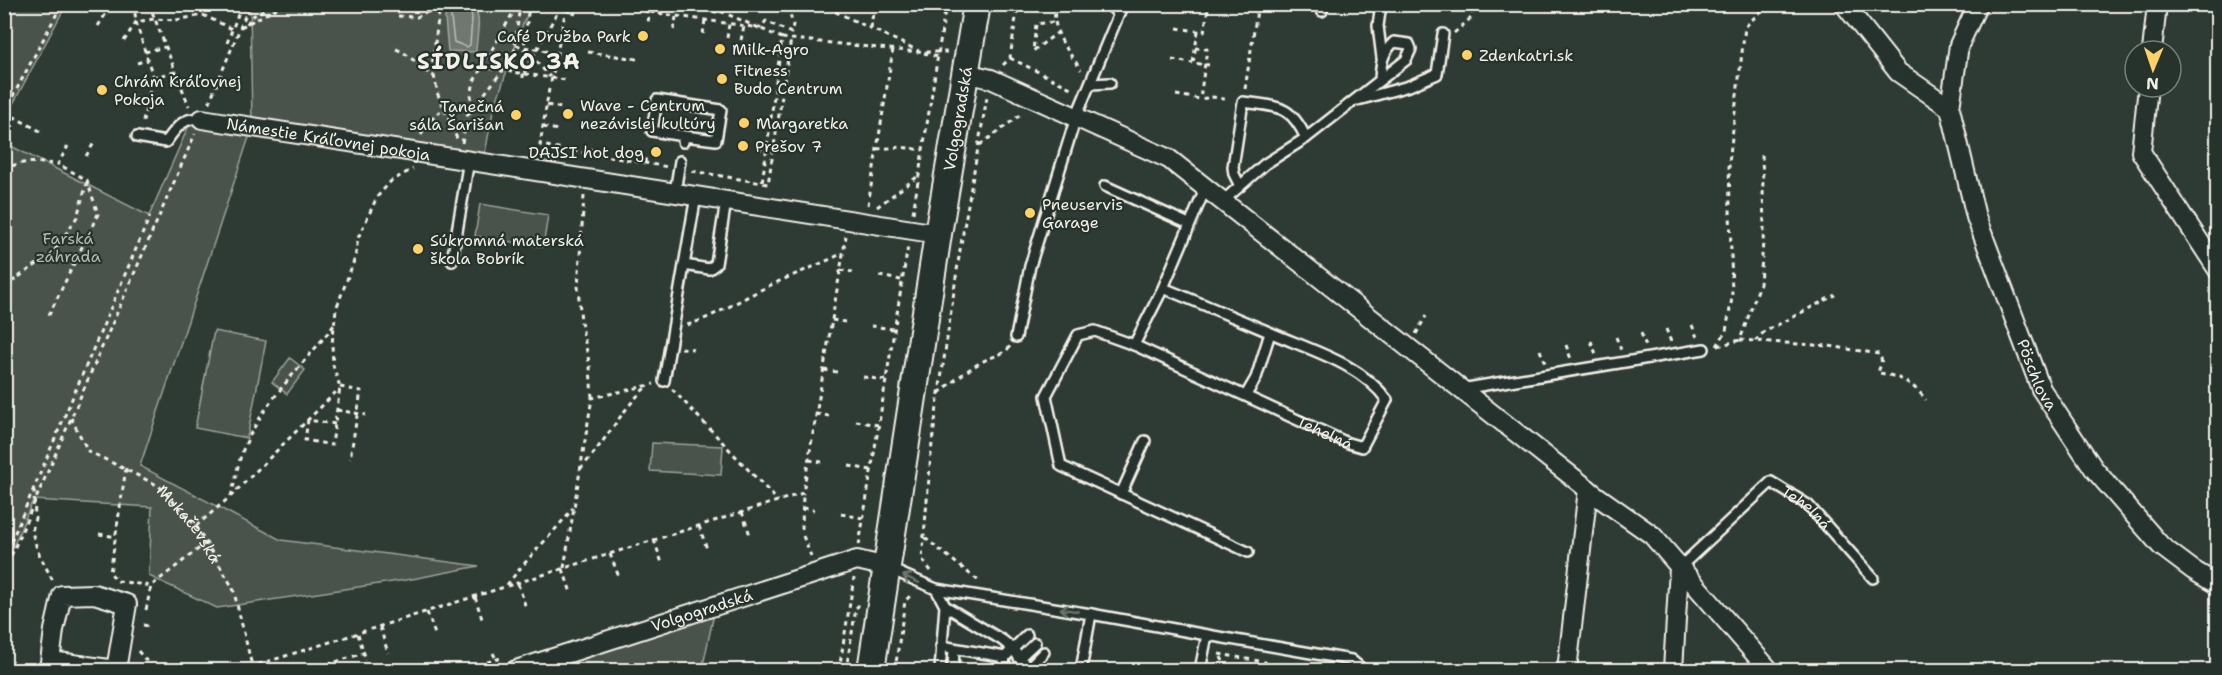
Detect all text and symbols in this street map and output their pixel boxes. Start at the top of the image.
place label: Café Družba Park [497,26,631,47]
marker: Café Družba Park [636,29,650,43]
place label: Milk-Agro [732,39,809,60]
north arrow [2123,39,2183,99]
marker: Milk-Agro [713,42,727,56]
district label: SÍDLISKO 3A [417,45,581,76]
place label: Zdenkatri.sk [1479,45,1573,66]
marker: Zdenkatri.sk [1460,48,1474,62]
place label: Fitness Budo Centrum [734,60,843,99]
street label: Volgogradská [939,65,977,173]
place label: Chrám Kráľovnej Pokoja [114,71,241,110]
marker: Fitness Budo Centrum [715,72,729,86]
text: N [2146,73,2159,94]
marker: Chrám Kráľovnej Pokoja [95,83,109,97]
place label: Wave - Centrum nezávislej kultúry [580,95,716,134]
place label: Tanečná sála Šarišan [409,96,504,135]
marker: Wave - Centrum nezávislej kultúry [561,107,575,121]
marker: Tanečná sála Šarišan [509,108,523,122]
street label: Námestie Kráľovnej pokoja [225,113,432,166]
place label: Margaretka [756,113,848,134]
marker: Margaretka [737,116,751,130]
place label: Prešov 7 [755,136,822,157]
marker: Prešov 7 [736,139,750,153]
place label: DAJSI hot dog [529,142,644,163]
marker: DAJSI hot dog [649,145,663,159]
place label: Pneuservis Garage [1042,194,1123,233]
marker: Pneuservis Garage [1023,206,1037,220]
park label: Farská záhrada [35,228,101,267]
place label: Súkromná materská škola Bobrík [430,230,584,269]
marker: Súkromná materská škola Bobrík [411,242,425,256]
street label: Pöschlova [2012,336,2062,415]
street label: Tehelná [1293,411,1356,455]
street label: Mukačevská [152,480,226,567]
street label: Tehelná [1777,481,1836,535]
one-way arrow [903,572,921,584]
street label: Volgogradská [648,584,755,637]
one-way arrow [1060,605,1079,616]

